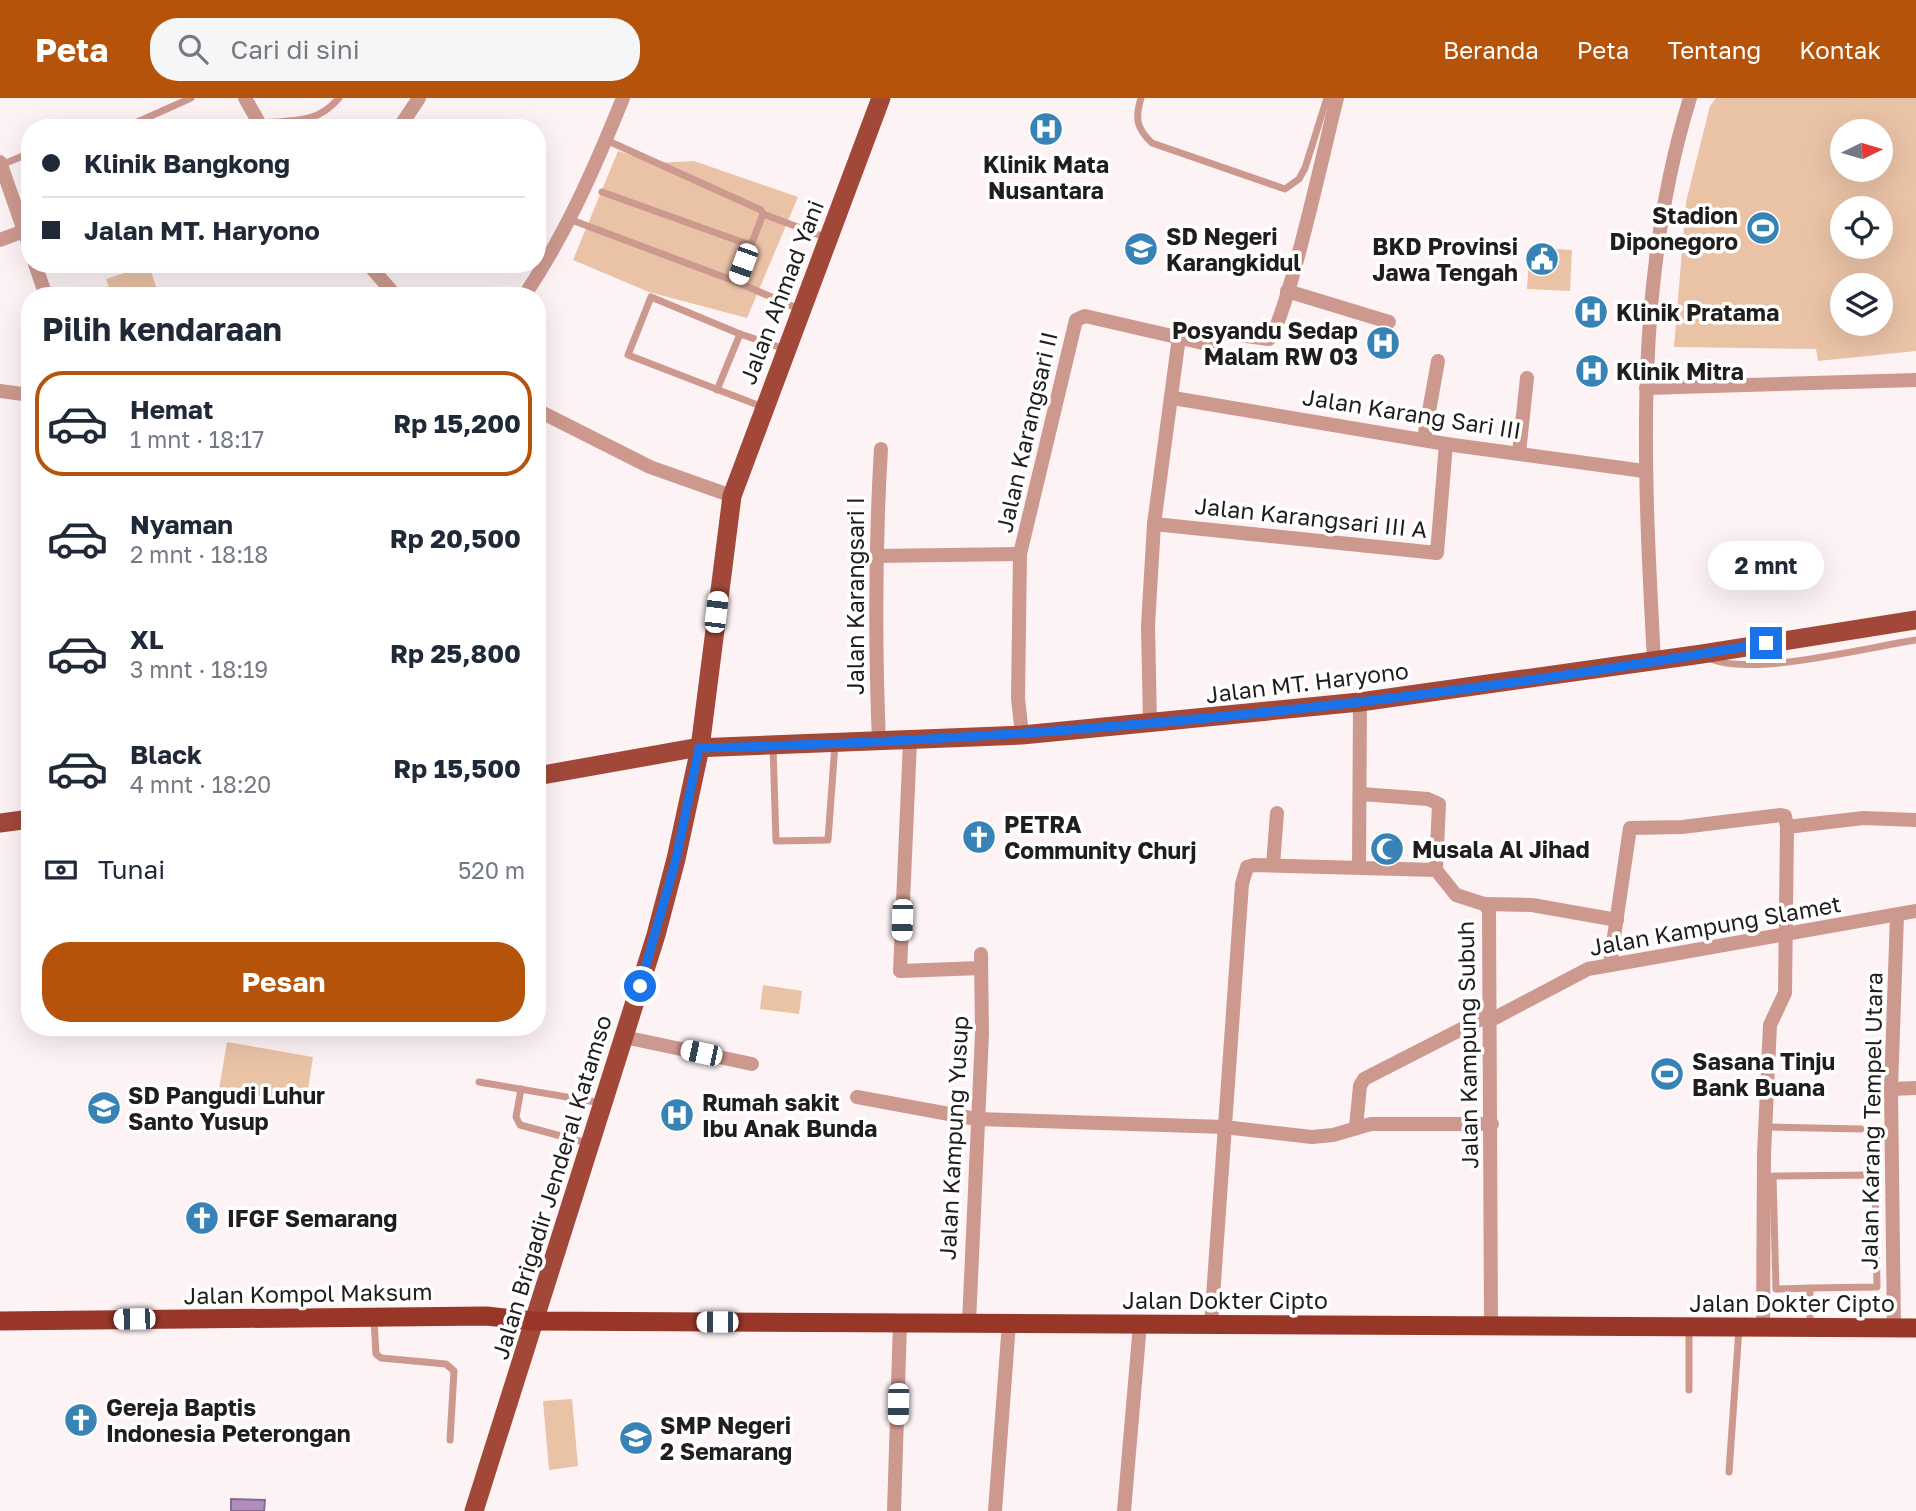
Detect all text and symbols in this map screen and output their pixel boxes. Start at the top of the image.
search box [150,18,640,81]
text: Peta [35,30,108,69]
icon: search [174,30,212,68]
text: Cari di sini [230,34,360,65]
text: Beranda [1443,35,1539,64]
text: Peta [1577,35,1629,64]
text: Tentang [1667,35,1761,64]
text: Kontak [1799,35,1881,64]
hospital icon: Klinik Mata Nusantara [1027,110,1065,148]
north arrow [1830,119,1894,182]
map controls [1830,119,1893,336]
text: Klinik Bangkong [84,148,290,179]
place label: Klinik Mata Nusantara [983,150,1109,204]
street label: Jalan Ahmad Yani [733,196,829,388]
button: locate [1830,196,1893,259]
place label: Stadion Diponegoro [1609,201,1738,255]
sports icon: Stadion Diponegoro [1744,209,1782,247]
text: Jalan MT. Haryono [84,215,320,246]
place label: SD Negeri Karangkidul [1166,222,1301,276]
school or university icon: SD Negeri Karangkidul [1122,230,1160,268]
place label: BKD Provinsi Jawa Tengah [1372,232,1518,286]
public building icon: BKD Provinsi Jawa Tengah [1523,240,1561,278]
car [726,241,761,287]
button: layers [1830,273,1893,336]
hospital icon: Klinik Pratama [1572,293,1610,331]
place label: Klinik Pratama [1616,298,1779,326]
text: Pilih kendaraan [42,310,282,348]
place label: Posyandu Sedap Malam RW 03 [1172,316,1358,370]
hospital icon: Posyandu Sedap Malam RW 03 [1364,324,1402,362]
street label: Jalan Karangsari II [989,329,1063,535]
hospital icon: Klinik Mitra [1573,352,1611,390]
place label: Klinik Mitra [1616,357,1744,385]
street label: Jalan Karang Sari III [1301,382,1523,444]
icon: car [46,392,109,455]
text: Hemat [130,394,213,425]
text: Rp 15,200 [393,408,521,439]
text: 1 mnt · 18:17 [130,425,264,453]
street label: Jalan Karangsari III A [1193,491,1429,543]
street label: Jalan Karangsari I [841,497,869,695]
icon: car [46,507,109,570]
text: Nyaman [130,509,233,540]
text: Rp 20,500 [390,523,521,554]
text: 2 mnt · 18:18 [130,540,268,568]
callout: 2 mnt [1708,542,1824,590]
text: 2 mnt [1734,551,1798,579]
car [704,590,729,634]
icon: car [46,622,109,685]
text: XL [130,624,164,655]
route end [1750,627,1782,659]
text: Rp 25,800 [390,638,521,669]
text: 3 mnt · 18:19 [130,655,268,683]
street label: Jalan MT. Haryono [1204,656,1410,708]
icon: car [46,737,109,800]
text: Black [130,739,202,770]
text: Rp 15,500 [393,753,521,784]
text: 4 mnt · 18:20 [130,770,271,798]
place label: PETRA Community Churj [1004,810,1196,864]
church icon: PETRA Community Churj [960,818,998,856]
mosque icon: Musala Al Jihad [1368,830,1406,868]
place label: Musala Al Jihad [1412,835,1590,863]
icon: cash [42,851,80,889]
text: Tunai [98,854,165,885]
text: 520 m [458,856,525,884]
street label: Jalan Kampung Slamet [1587,889,1843,961]
car [891,899,914,941]
street label: Jalan Kampung Subuh [1451,921,1483,1169]
button: Pesan [42,942,525,1022]
route start [624,970,656,1002]
street label: Jalan Karang Tempel Utara [1854,972,1888,1270]
street label: Jalan Brigadir Jenderal Katamso [485,1012,617,1362]
street label: Jalan Kampung Yusup [933,1015,973,1261]
car [679,1038,724,1068]
place label: Sasana Tinju Bank Buana [1692,1047,1835,1101]
sports icon: Sasana Tinju Bank Buana [1648,1055,1686,1093]
place label: SD Pangudi Luhur Santo Yusup [128,1081,325,1135]
place label: Rumah sakit Ibu Anak Bunda [702,1088,877,1142]
school or university icon: SD Pangudi Luhur Santo Yusup [85,1089,123,1127]
hospital icon: Rumah sakit Ibu Anak Bunda [658,1096,696,1134]
church icon: IFGF Semarang [183,1199,221,1237]
place label: IFGF Semarang [227,1204,397,1232]
street label: Jalan Kompol Maksum [183,1277,433,1309]
street label: Jalan Dokter Cipto [1122,1286,1328,1314]
street label: Jalan Dokter Cipto [1689,1289,1895,1317]
car [113,1308,156,1330]
car [697,1312,739,1333]
car [888,1383,909,1425]
place label: Gereja Baptis Indonesia Peterongan [106,1393,351,1447]
church icon: Gereja Baptis Indonesia Peterongan [62,1401,100,1439]
place label: SMP Negeri 2 Semarang [660,1411,792,1465]
school or university icon: SMP Negeri 2 Semarang [617,1419,655,1457]

